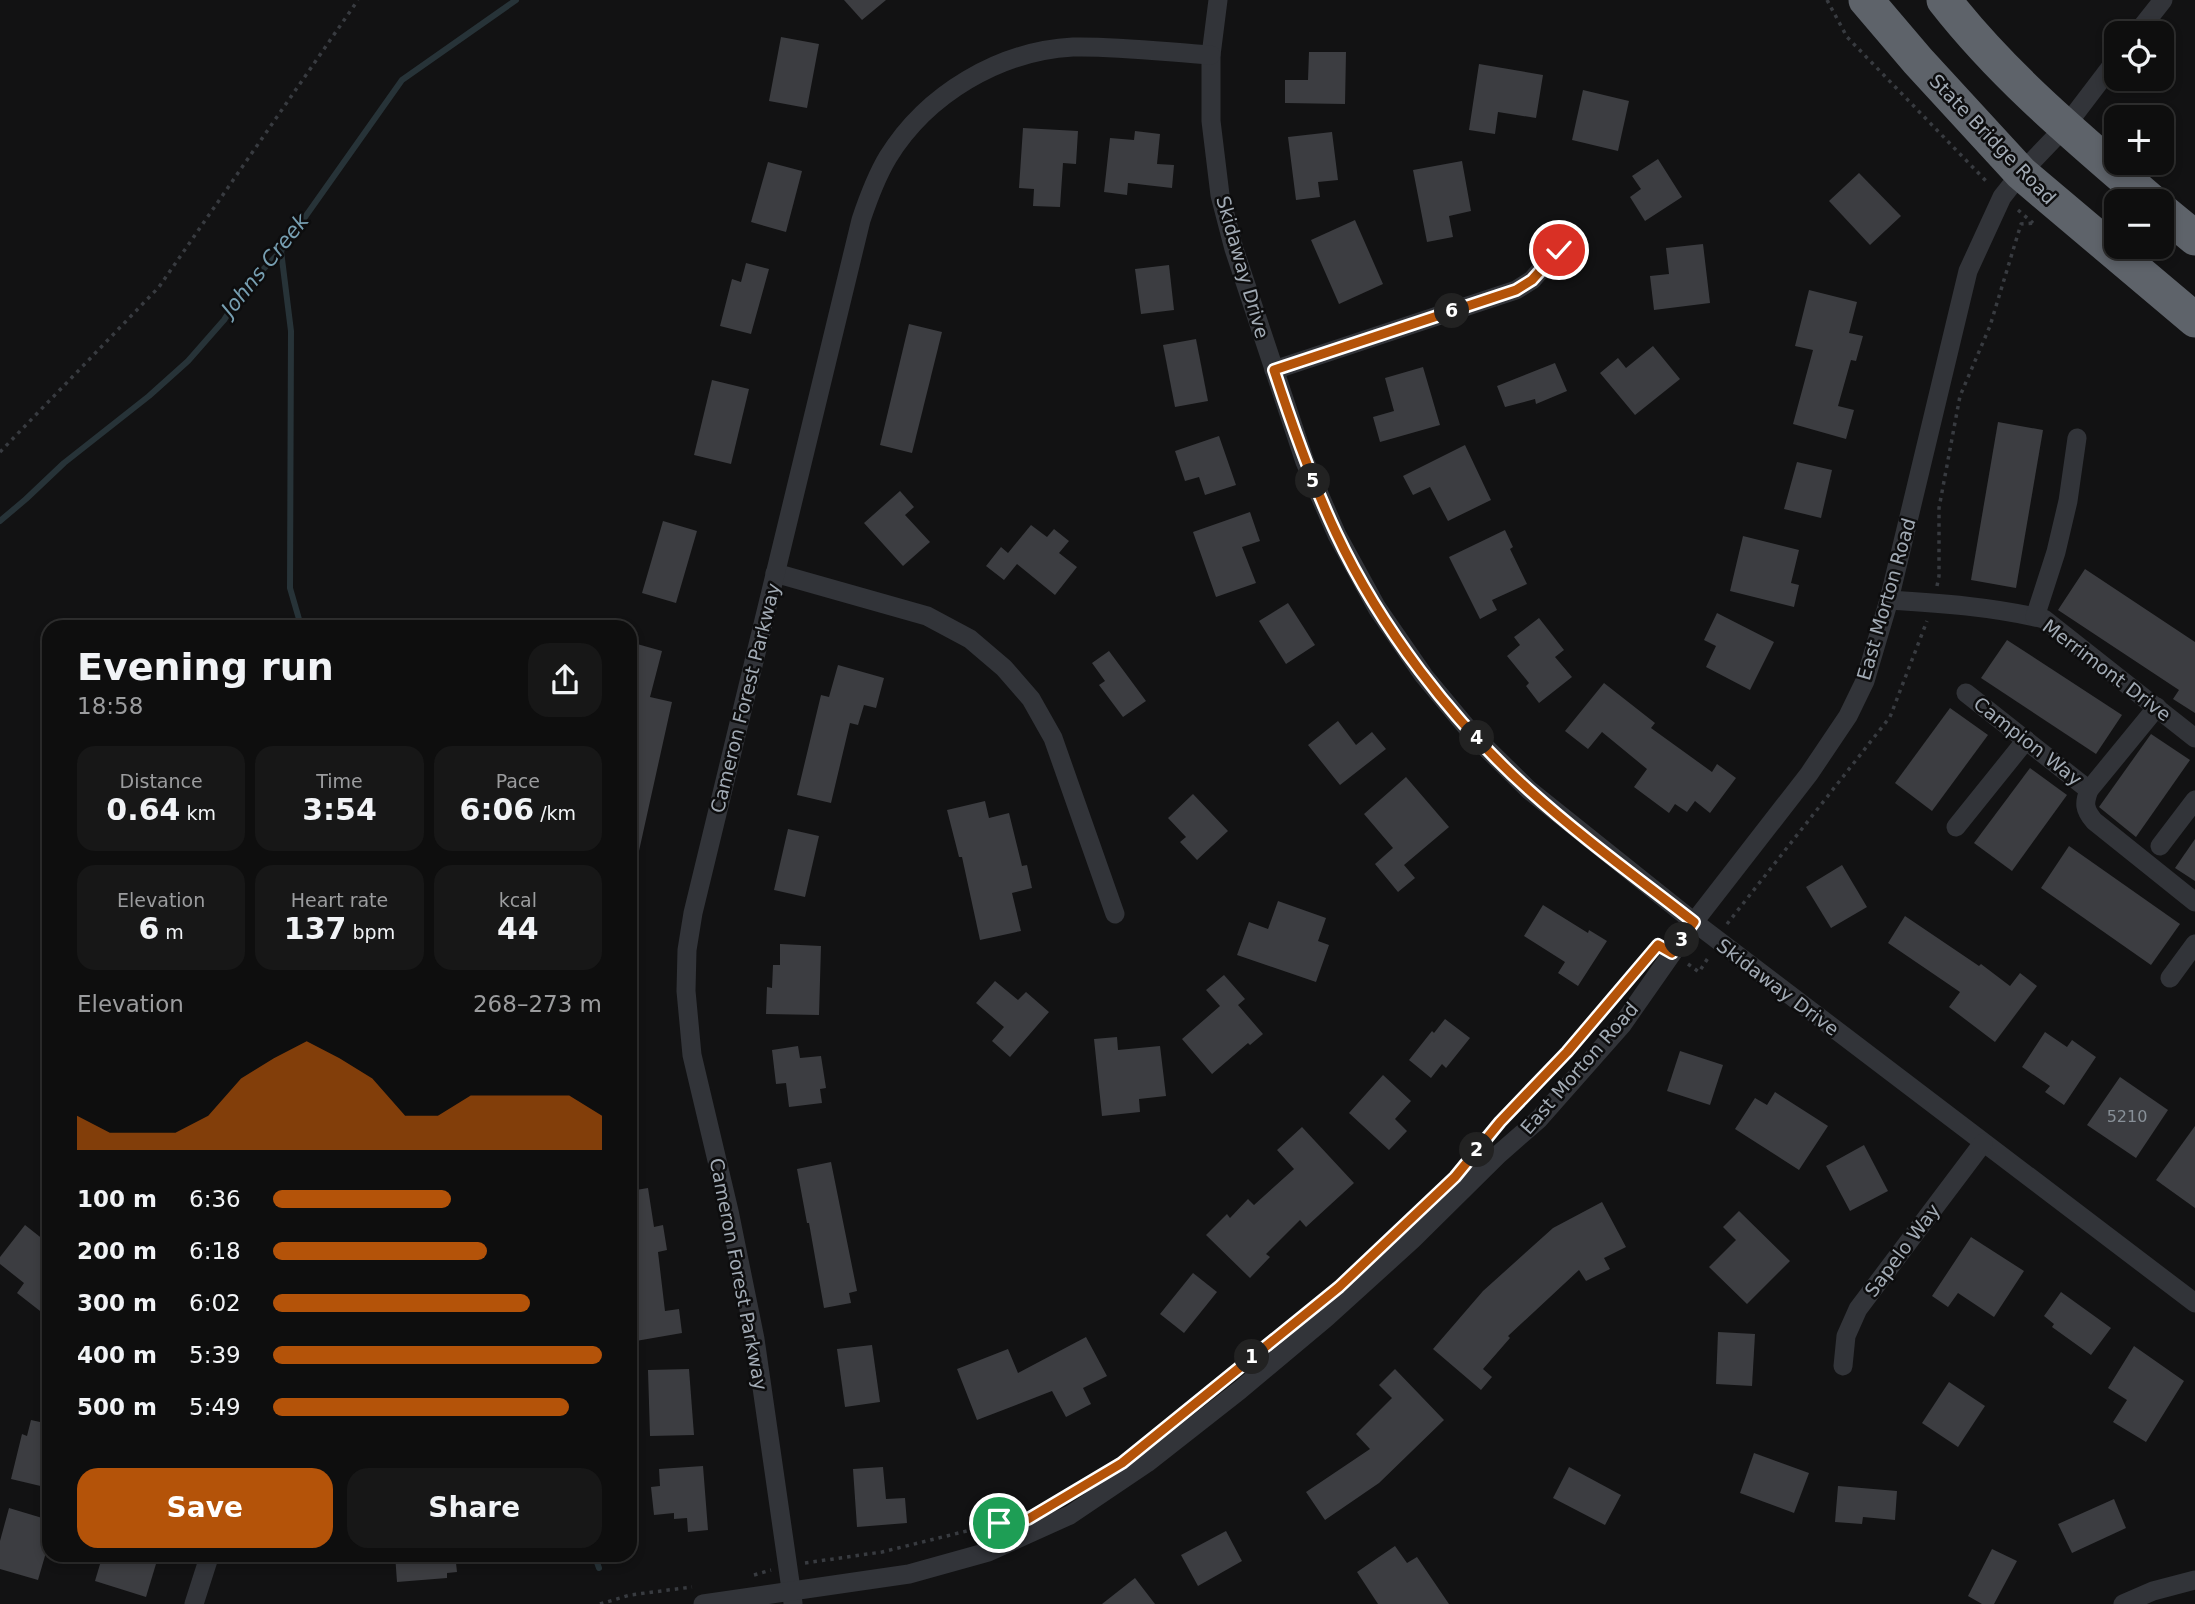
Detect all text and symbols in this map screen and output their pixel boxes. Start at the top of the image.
map controls [2104,21,2174,259]
button: locate [2104,21,2174,91]
street label: State Bridge Road [1925,70,2061,208]
button: + [2104,105,2174,175]
button: − [2104,189,2174,259]
street label: Skidaway Drive [1212,193,1274,341]
water label: Johns Creek [214,208,314,324]
pin [1529,220,1589,280]
icon: check [1540,231,1578,269]
pin: 6 [1434,294,1470,328]
text: 6 [1445,299,1458,321]
pin: 5 [1296,463,1330,498]
text: 5 [1306,469,1319,491]
street label: East Morton Road [1852,515,1920,683]
street label: Cameron Forest Parkway [706,581,784,815]
street label: Merrimont Drive [2038,615,2176,725]
button: share [528,643,602,717]
text: Evening run [77,645,334,689]
street label: Campion Way [1970,692,2086,790]
text: 18:58 [77,693,143,719]
pin: 4 [1460,720,1494,756]
text: 4 [1470,726,1483,748]
text: Distance [120,770,203,792]
text: Time [316,770,363,792]
text: Pace [496,770,540,792]
text: 0.64 [106,792,180,827]
text: 3:54 [302,792,377,827]
text: 6:06 [460,792,534,827]
text: km [180,802,216,824]
text: /km [534,802,576,824]
text: Elevation [117,889,205,911]
text: Heart rate [291,889,388,911]
text: kcal [499,889,537,911]
text: 6 [138,911,159,946]
text: 137 [284,911,346,946]
text: 44 [497,911,539,946]
text: m [159,921,184,943]
text: bpm [346,921,395,943]
pin: 3 [1664,922,1700,958]
text: 3 [1675,928,1688,950]
street label: Skidaway Drive [1713,934,1843,1040]
text: Elevation [77,991,184,1017]
text: 268–273 m [473,991,602,1017]
street label: East Morton Road [1516,997,1642,1139]
house number: 5210 [2107,1107,2147,1126]
pin: 2 [1460,1132,1494,1168]
text: 2 [1470,1138,1483,1160]
street label: Cameron Forest Parkway [706,1156,772,1392]
text: 100 m [77,1186,157,1212]
text: 6:36 [189,1186,241,1212]
street label: Sapelo Way [1860,1199,1944,1301]
text: 200 m [77,1238,157,1264]
text: 6:18 [189,1238,241,1264]
text: 300 m [77,1290,157,1316]
text: 6:02 [189,1290,241,1316]
pin: 1 [1234,1340,1270,1374]
text: 400 m [77,1342,157,1368]
text: 5:39 [189,1342,241,1368]
text: 1 [1245,1345,1258,1367]
text: 500 m [77,1394,157,1420]
text: 5:49 [189,1394,241,1420]
button: Save [77,1468,333,1548]
button: Share [347,1468,602,1548]
pin [969,1493,1029,1553]
icon: arrive [980,1504,1018,1542]

